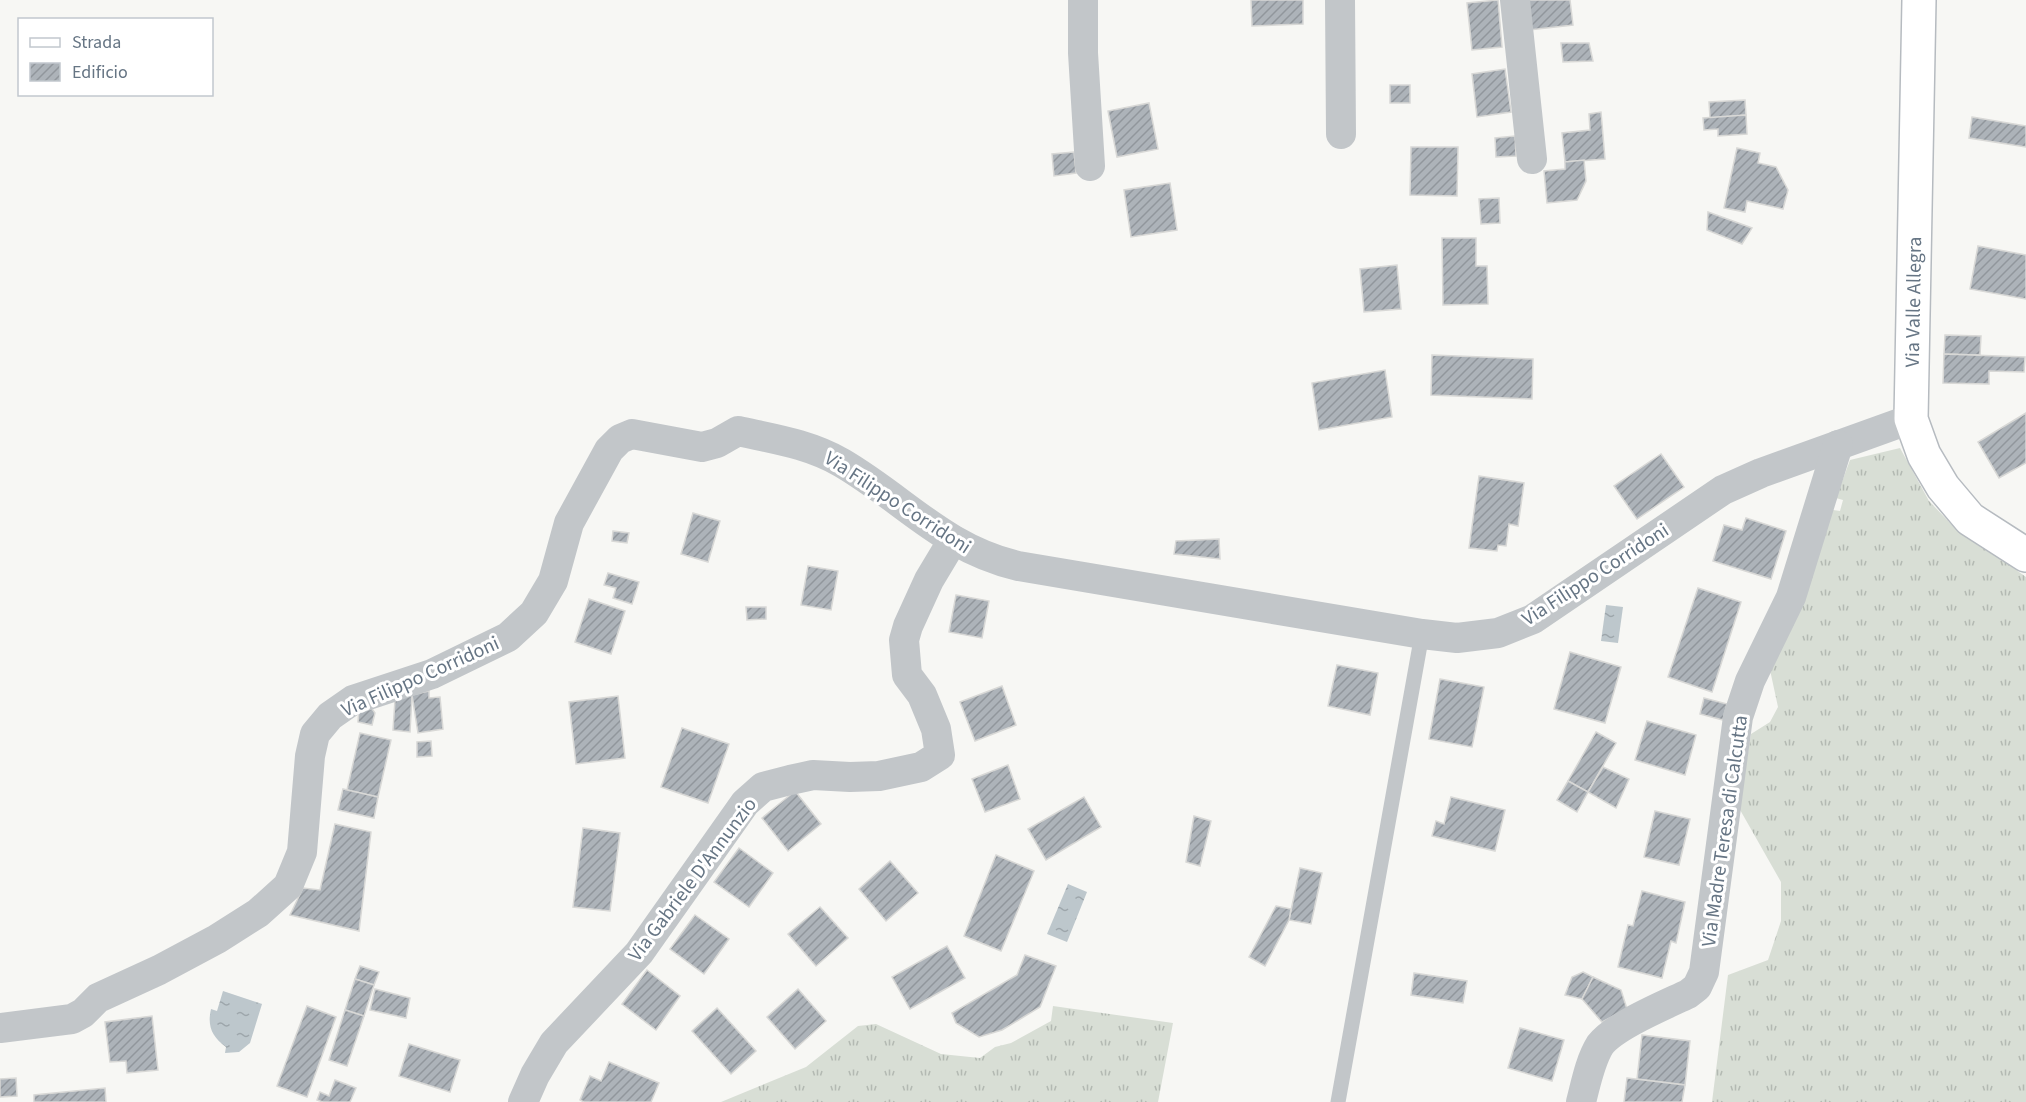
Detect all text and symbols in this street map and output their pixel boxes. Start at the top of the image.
legend [18,18,213,96]
text: Strada [72,30,121,55]
text: Edificio [72,60,128,85]
street label: Via Valle Allegra [1899,236,1929,368]
street label: Via Filippo Corridoni [819,445,976,561]
street label: Via Filippo Corridoni [1517,517,1674,633]
street label: Via Filippo Corridoni [337,630,504,724]
street label: Via Madre Teresa di Calcutta [1695,714,1755,949]
street label: Via Gabriele D'Annunzio [622,792,764,967]

